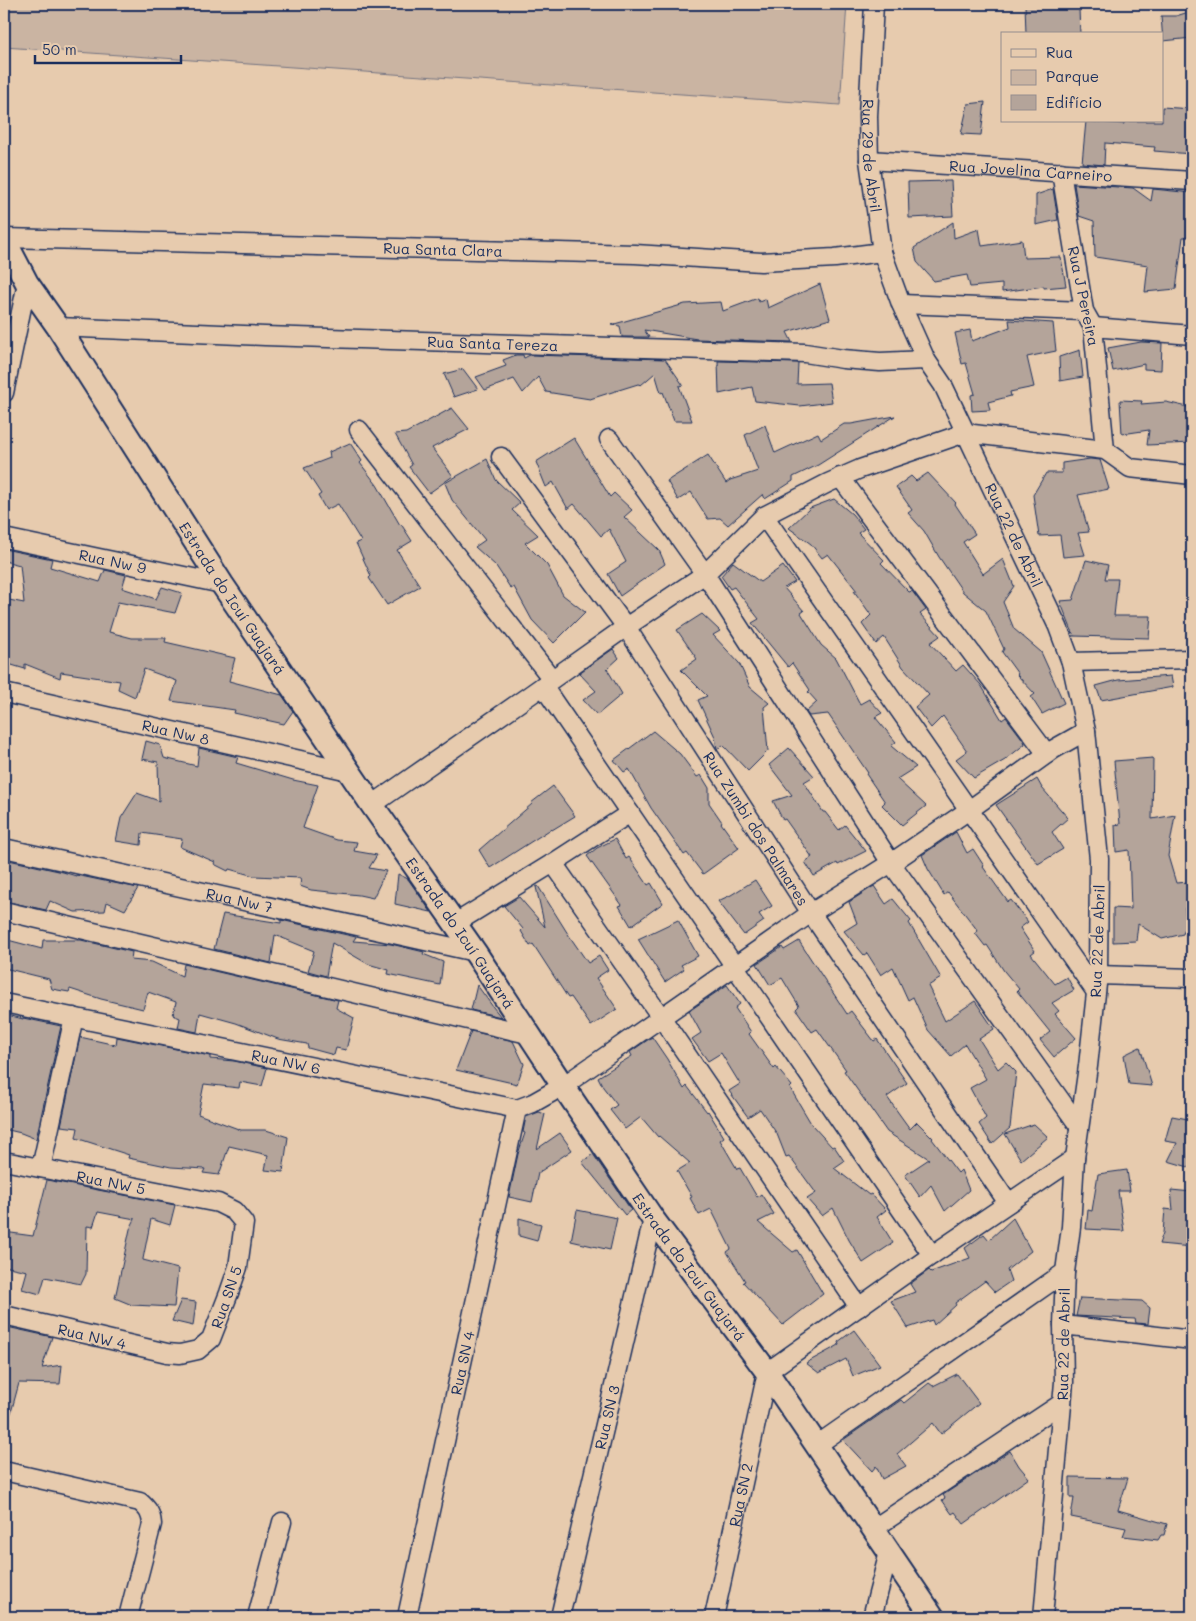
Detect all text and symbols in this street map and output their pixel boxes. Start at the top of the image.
scale bar [35,32,181,64]
legend [1001,32,1164,122]
text: 50 m [42,39,77,59]
text: Rua [1046,42,1073,62]
text: Parque [1046,66,1099,86]
text: Edifício [1046,92,1102,112]
street label: Rua 29 de Abril [858,99,886,213]
street label: Rua Jovelina Carneiro [948,155,1113,186]
street label: Rua Santa Clara [383,238,503,261]
street label: Rua J Pereira [1064,244,1104,348]
street label: Rua Santa Tereza [427,331,559,355]
street label: Rua 22 de Abril [981,480,1048,590]
street label: Estrada do Icuí Guajará [175,518,291,678]
street label: Rua Nw 9 [77,544,148,578]
street label: Rua Nw 8 [140,714,211,749]
street label: Rua Zumbi dos Palmares [699,748,814,909]
street label: Estrada do Icuí Guajará [402,853,519,1012]
street label: Rua Nw 7 [204,883,275,917]
street label: Rua 22 de Abril [1085,884,1109,998]
street label: Rua NW 6 [250,1044,322,1078]
street label: Rua NW 5 [75,1165,147,1199]
street label: Estrada do Icuí Guajará [628,1189,751,1345]
street label: Rua SN 5 [206,1263,246,1331]
street label: Rua 22 de Abril [1052,1287,1074,1401]
street label: Rua NW 4 [56,1318,128,1354]
street label: Rua SN 4 [445,1329,479,1397]
street label: Rua SN 3 [589,1383,624,1451]
street label: Rua SN 2 [724,1461,757,1529]

